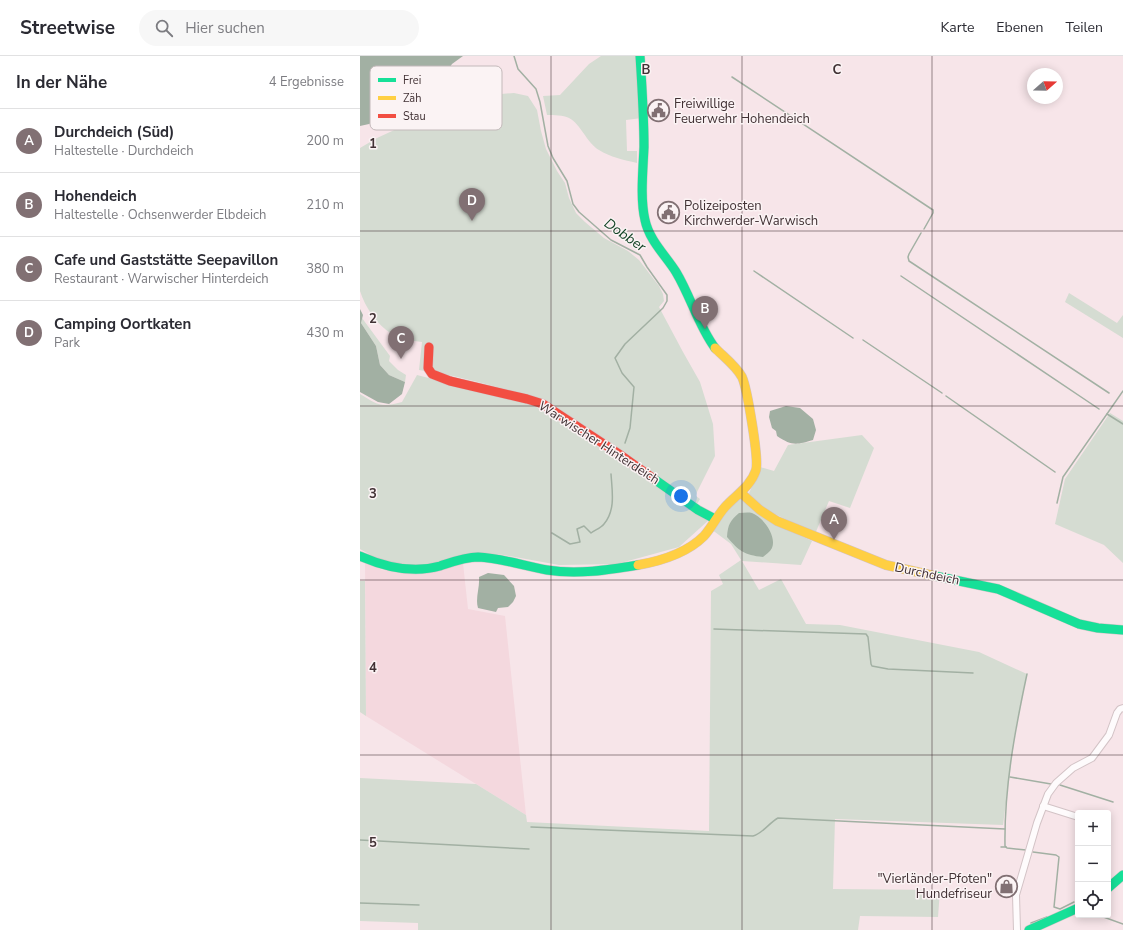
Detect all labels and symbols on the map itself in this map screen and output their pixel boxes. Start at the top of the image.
text: B [642,61,651,79]
text: C [833,61,842,79]
legend [370,66,502,130]
north arrow [1027,68,1063,104]
text: Frei [403,73,421,88]
text: Zäh [403,91,421,106]
place label: Freiwillige Feuerwehr Hohendeich [674,95,810,128]
public building icon: Freiwillige Feuerwehr Hohendeich [646,98,672,124]
text: Stau [403,109,426,124]
text: 1 [369,135,377,153]
pin: D [459,188,485,221]
place label: Polizeiposten Kirchwerder-Warwisch [684,197,818,230]
public building icon: Polizeiposten Kirchwerder-Warwisch [656,200,682,226]
water label: Dobber [600,214,650,257]
pin: B [692,296,718,329]
text: 2 [369,310,377,328]
pin: C [388,326,414,359]
street label: Warwischer Hinterdeich [535,397,663,489]
text: 3 [369,485,377,503]
your location [671,486,691,506]
pin: A [821,507,847,540]
street label: Durchdeich [893,558,961,590]
text: 4 [369,659,377,677]
text: 5 [369,834,377,852]
place label: "Vierländer-Pfoten" Hundefriseur [877,870,992,903]
shop icon: "Vierländer-Pfoten" Hundefriseur [994,873,1020,899]

